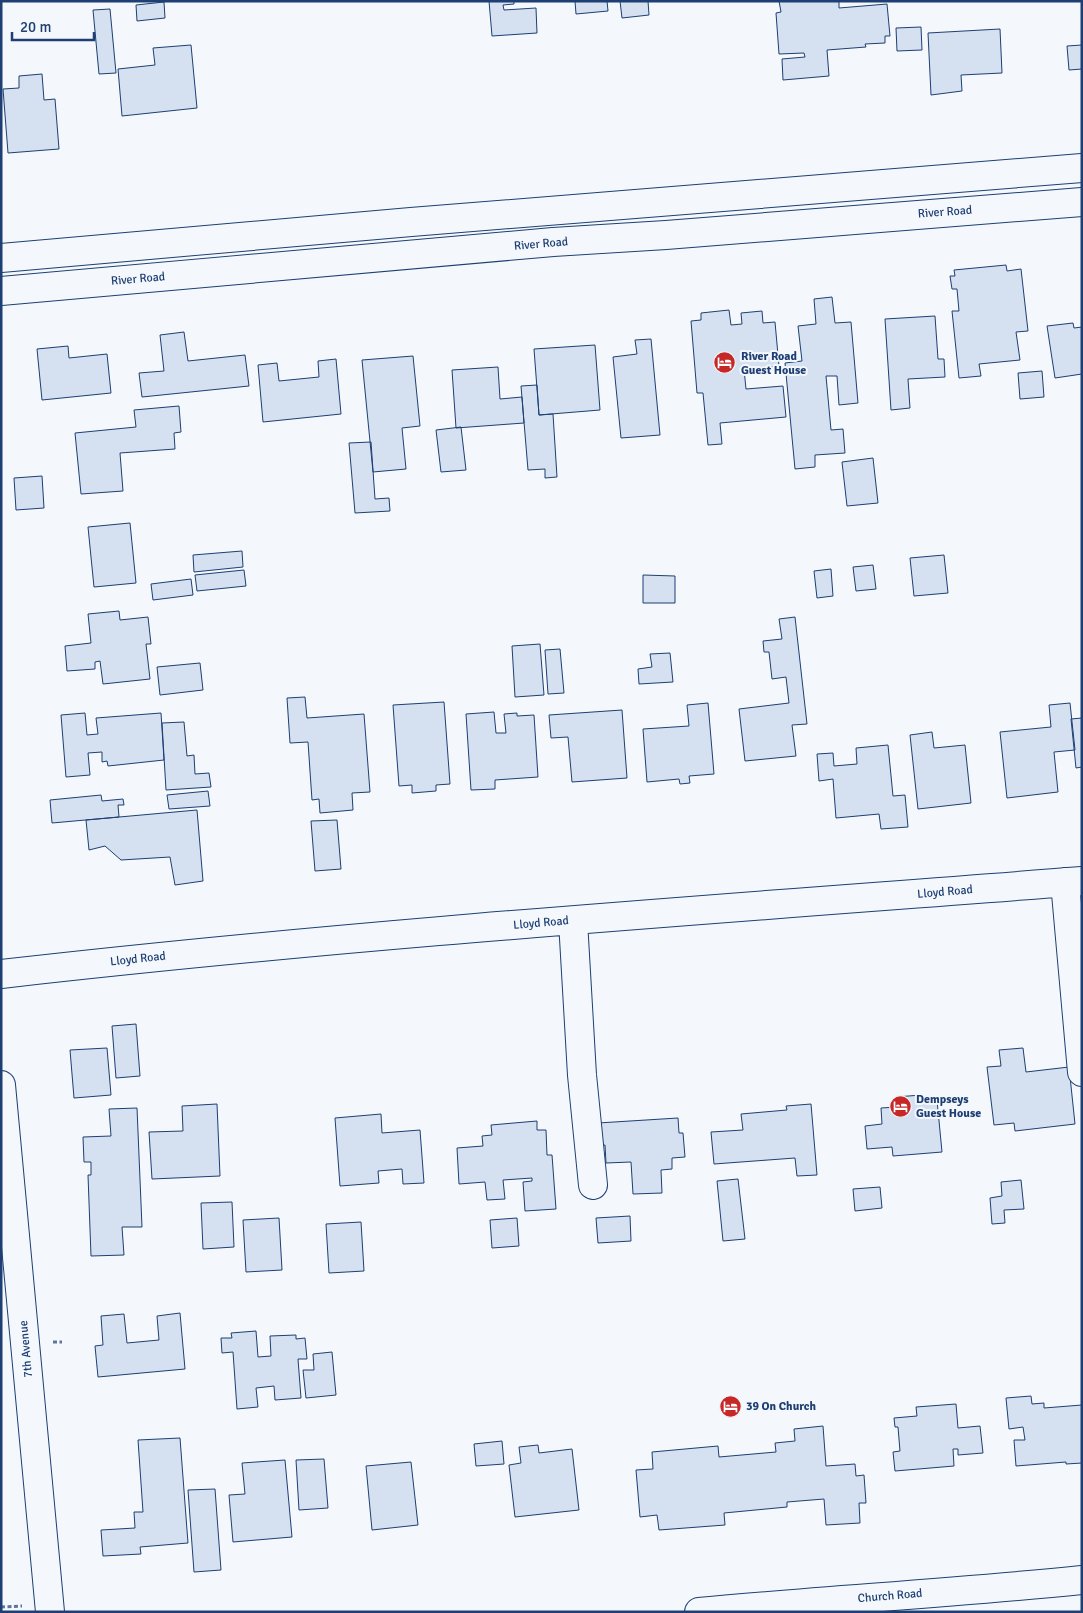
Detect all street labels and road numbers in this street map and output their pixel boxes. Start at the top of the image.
street label: River Road [917,203,973,221]
street label: River Road [513,234,569,254]
street label: River Road [110,269,166,289]
street label: Lloyd Road [917,882,973,902]
street label: Lloyd Road [513,913,569,933]
street label: Lloyd Road [109,949,167,969]
street label: 7th Avenue [16,1320,36,1378]
street label: Church Road [857,1586,923,1606]

